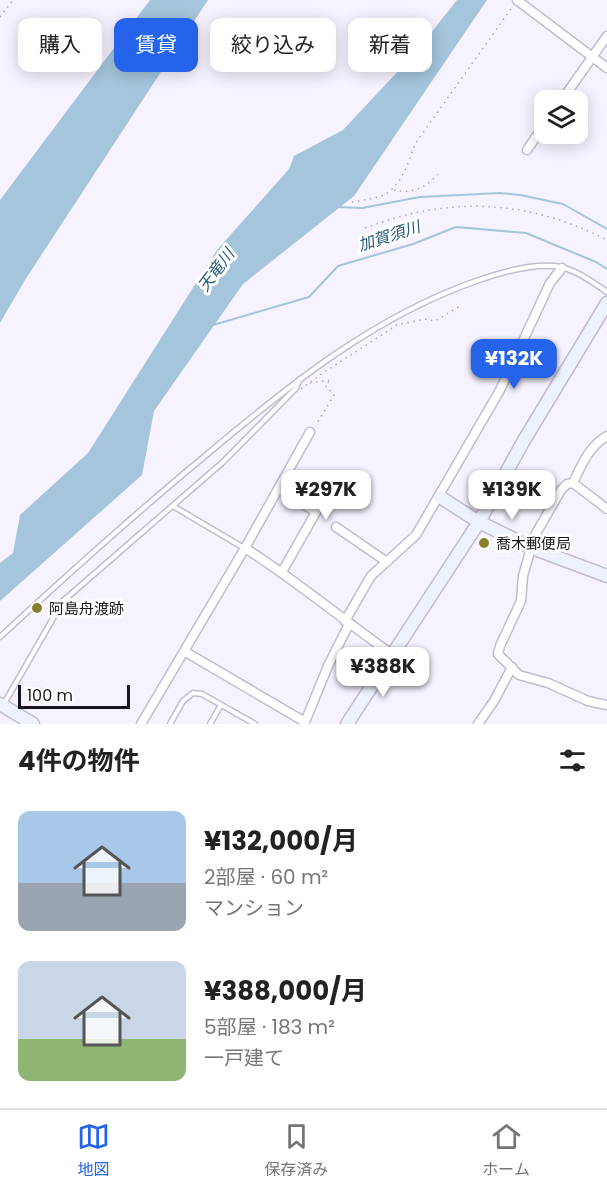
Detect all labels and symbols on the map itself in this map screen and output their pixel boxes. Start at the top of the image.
water label: 加賀須川 [355,215,425,257]
water label: 天竜川 [192,242,241,296]
pin: ¥132K [472,339,556,390]
pin: ¥297K [284,470,368,521]
pin: ¥139K [470,470,554,521]
place label: 喬木郵便局 [496,533,571,554]
marker: 喬木郵便局 [477,536,491,550]
place label: 阿島舟渡跡 [49,598,124,619]
marker: 阿島舟渡跡 [30,601,44,615]
pin: ¥388K [341,647,425,698]
scale bar [18,682,130,710]

